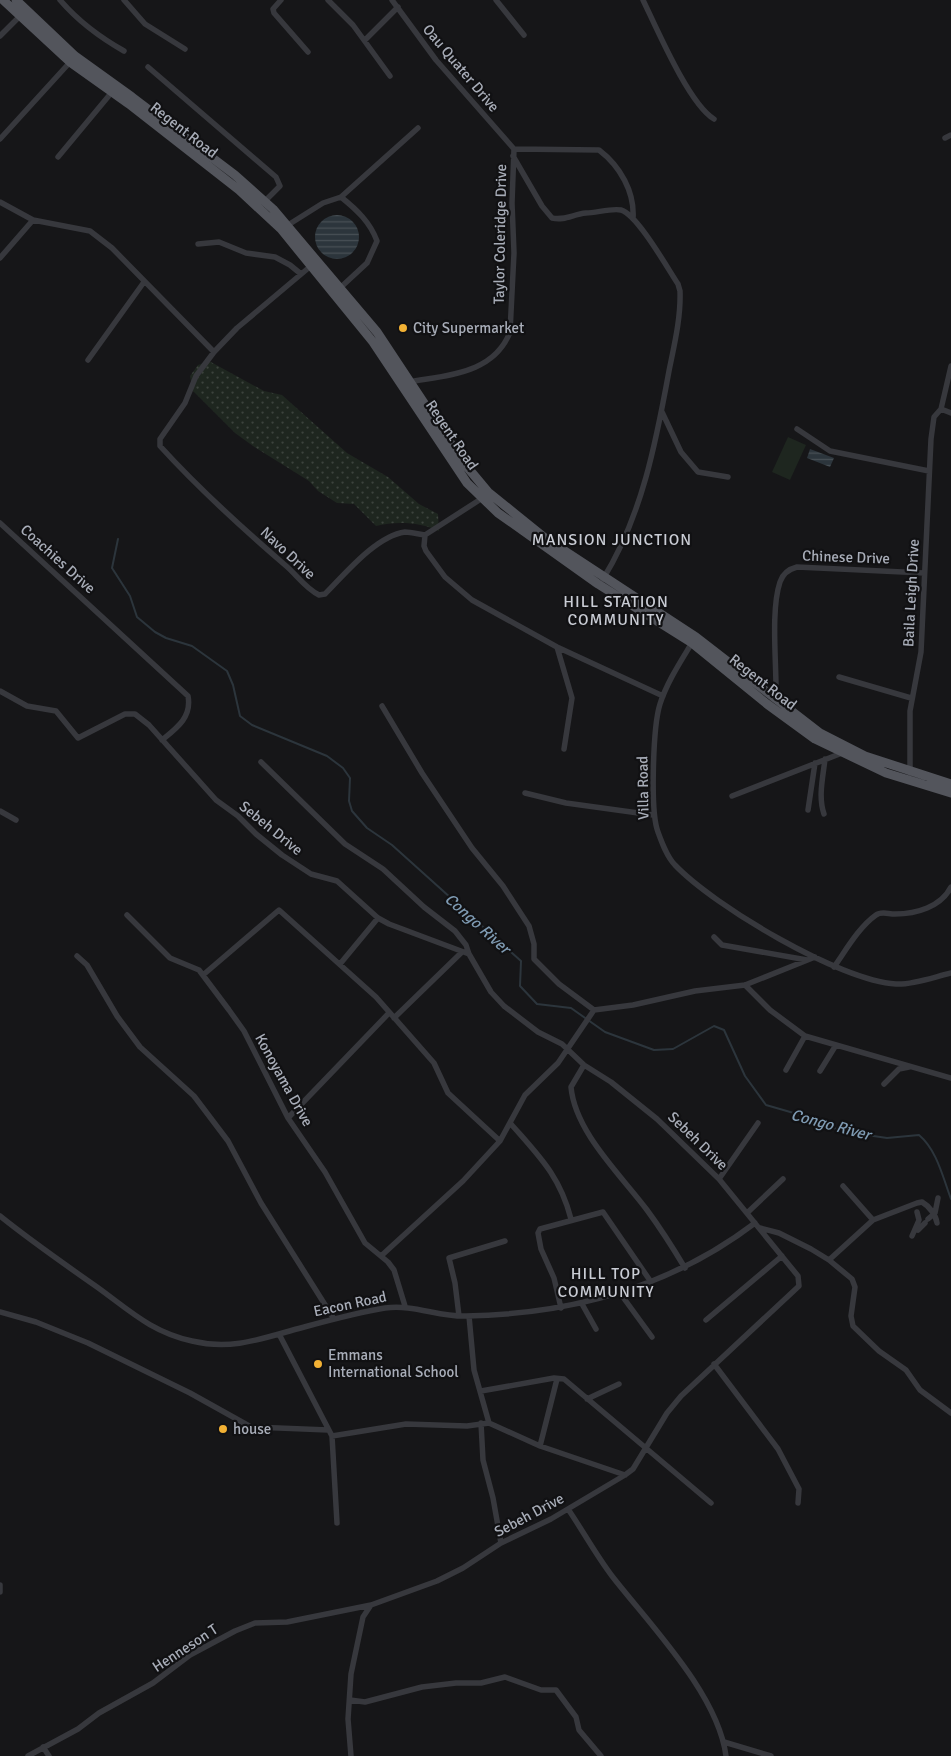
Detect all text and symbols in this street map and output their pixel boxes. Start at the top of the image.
street label: Oau Quater Drive [419,20,503,116]
street label: Regent Road [147,98,221,162]
street label: Taylor Coleridge Drive [490,164,510,304]
place label: City Supermarket [413,319,524,337]
marker: City Supermarket [397,322,409,334]
street label: Regent Road [422,397,482,473]
street label: Coachies Drive [17,521,99,597]
street label: Navo Drive [257,523,319,583]
district label: MANSION JUNCTION [532,530,692,550]
street label: Baila Leigh Drive [899,539,923,647]
street label: Chinese Drive [802,546,890,568]
district label: HILL STATION COMMUNITY [563,592,669,630]
street label: Regent Road [726,650,800,714]
street label: Villa Road [633,756,653,820]
street label: Sebeh Drive [236,797,306,859]
water label: Congo River [440,889,516,960]
street label: Konoyama Drive [251,1031,317,1129]
water label: Congo River [789,1105,875,1146]
street label: Sebeh Drive [664,1108,732,1174]
district label: HILL TOP COMMUNITY [557,1264,655,1302]
street label: Eacon Road [312,1287,388,1321]
place label: Emmans International School [328,1346,459,1381]
marker: Emmans International School [312,1358,324,1370]
place label: house [233,1420,271,1438]
marker: house [217,1423,229,1435]
street label: Sebeh Drive [491,1489,567,1541]
street label: Henneson T [149,1620,222,1676]

